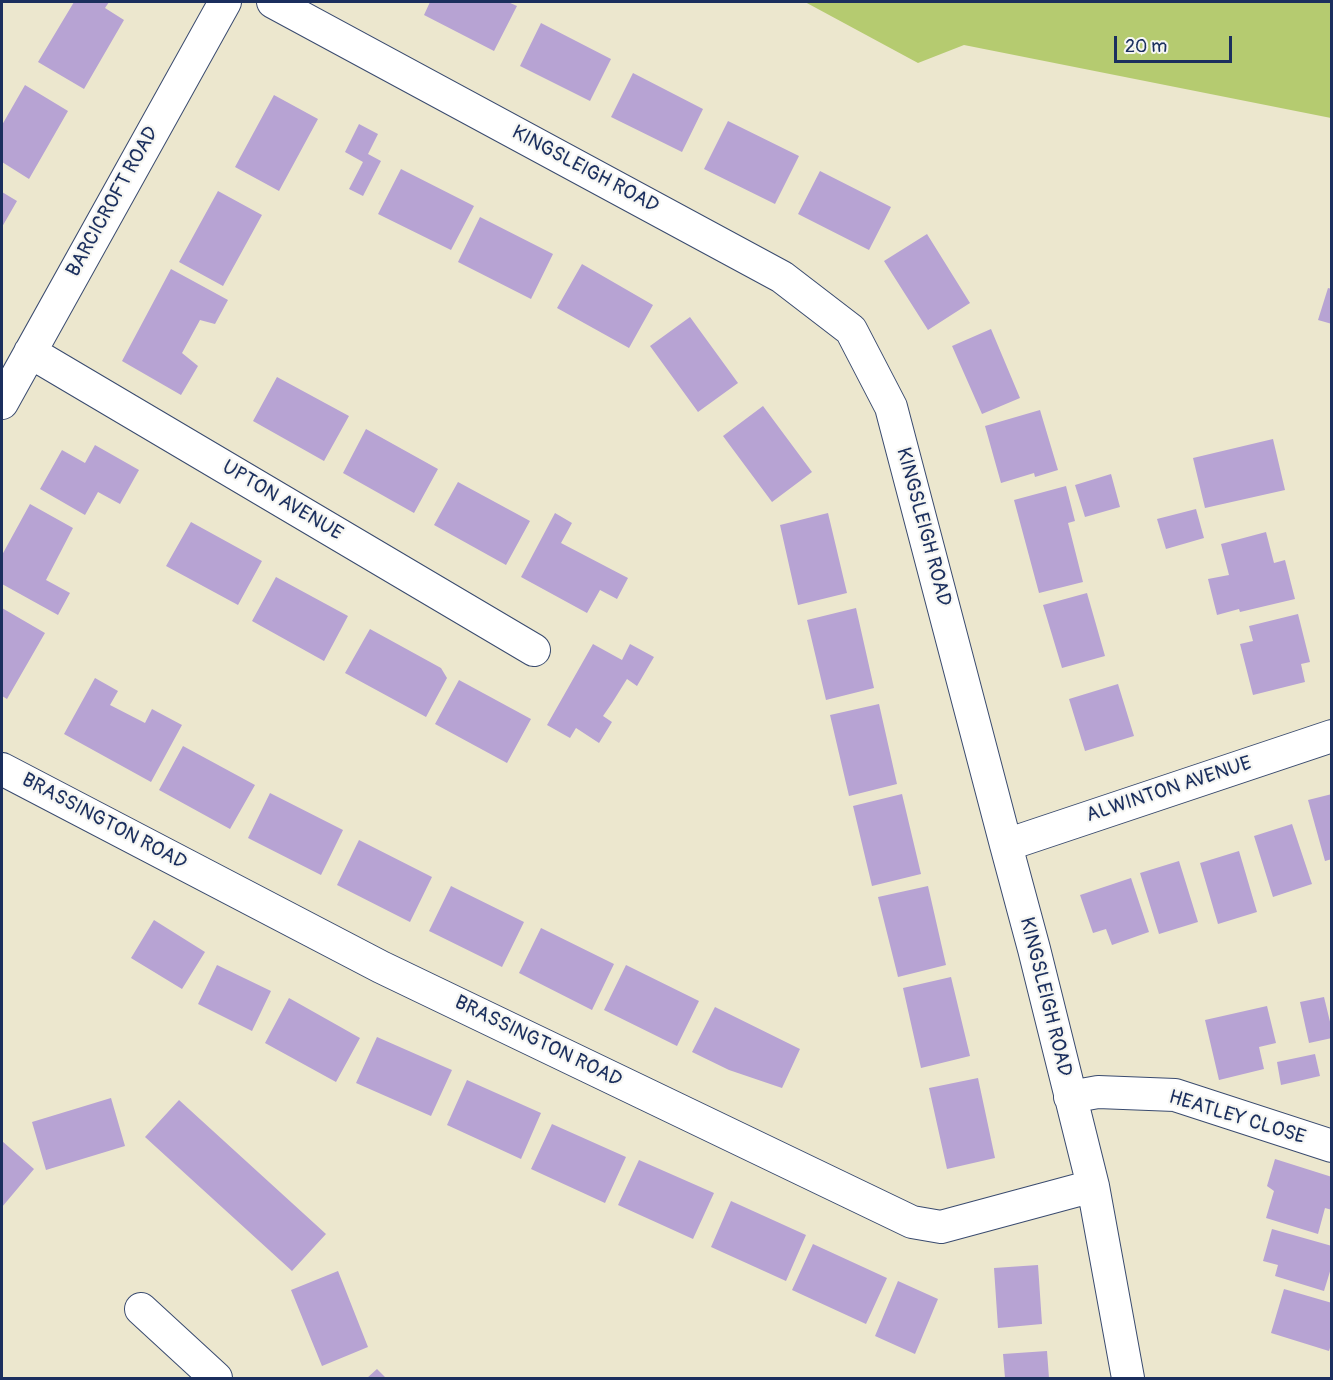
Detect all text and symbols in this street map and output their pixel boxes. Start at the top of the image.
scale bar [1117,24,1236,62]
text: 20 m [1125,35,1167,58]
street label: KINGSLEIGH ROAD [507,121,663,219]
street label: BARCICROFT ROAD [62,123,164,281]
street label: KINGSLEIGH ROAD [890,445,956,609]
street label: UPTON AVENUE [217,456,347,546]
street label: ALWINTON AVENUE [1083,752,1255,828]
street label: BRASSINGTON ROAD [18,768,190,876]
street label: KINGSLEIGH ROAD [1014,915,1076,1079]
street label: BRASSINGTON ROAD [450,991,626,1093]
street label: HEATLEY CLOSE [1166,1086,1308,1150]

